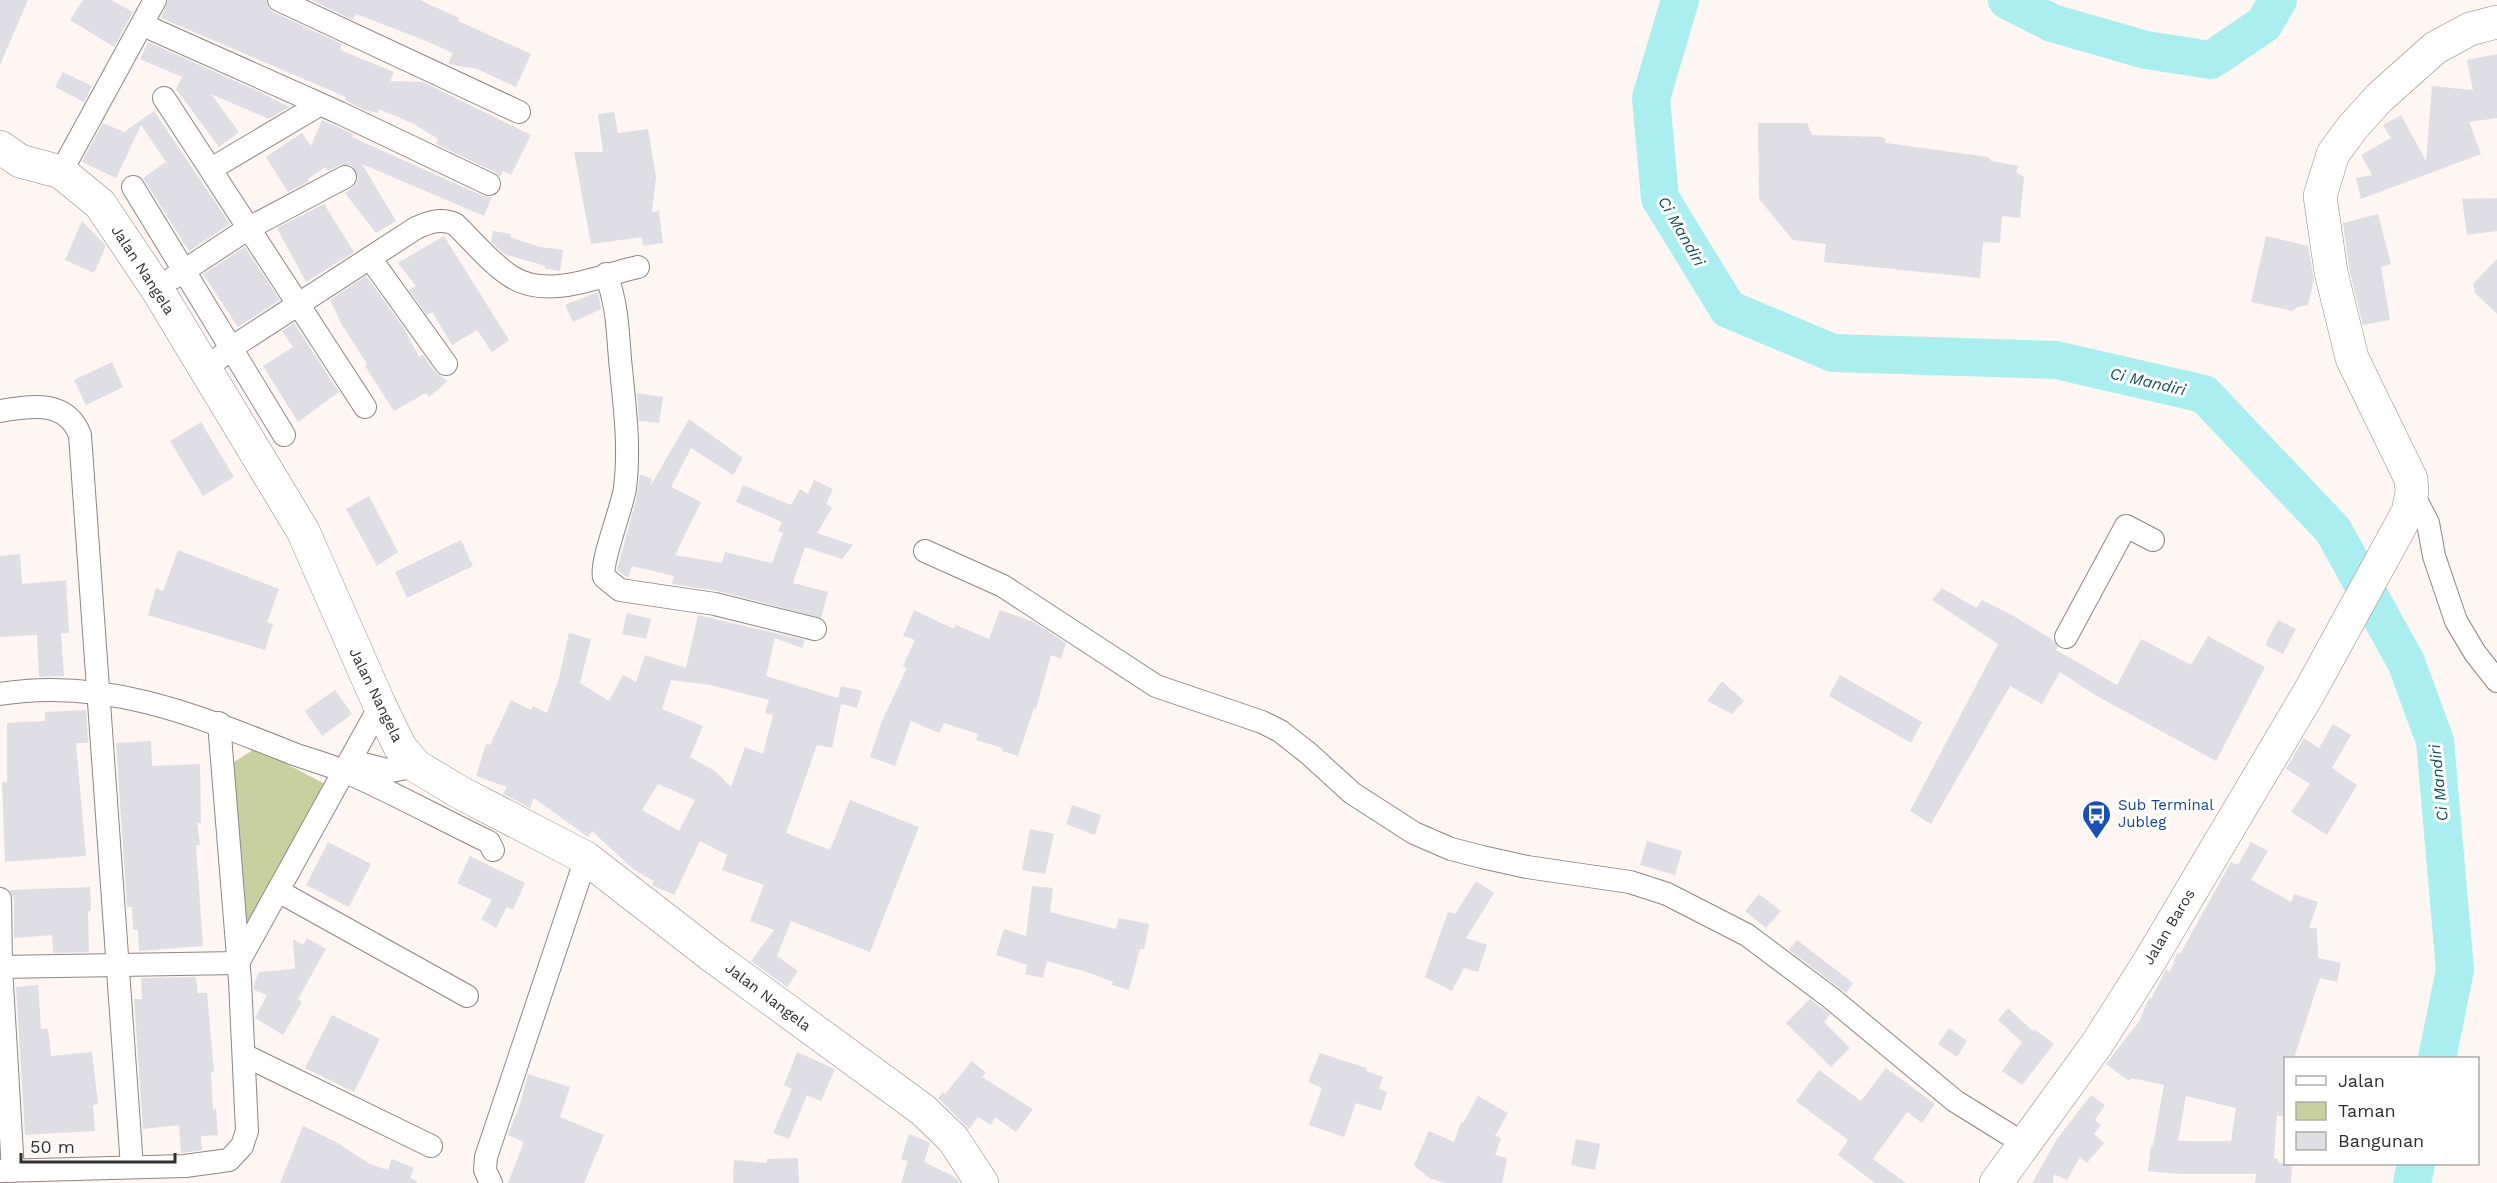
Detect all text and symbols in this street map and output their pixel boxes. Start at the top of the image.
water label: Ci Mandiri [1654,193,1710,270]
street label: Jalan Nangela [108,222,179,318]
water label: Ci Mandiri [2108,364,2188,400]
street label: Jalan Nangela [345,645,407,746]
water label: Ci Mandiri [2425,743,2452,822]
place label: Sub Terminal Jubleg [2118,796,2214,831]
bus stop icon: Sub Terminal Jubleg [2081,798,2113,840]
street label: Jalan Baros [2139,886,2199,968]
street label: Jalan Nangela [722,959,815,1035]
legend [2284,1057,2479,1165]
text: Jalan [2338,1070,2385,1091]
text: Taman [2338,1100,2396,1121]
scale bar [21,1126,176,1164]
text: Bangunan [2338,1130,2424,1151]
text: 50 m [30,1136,75,1157]

